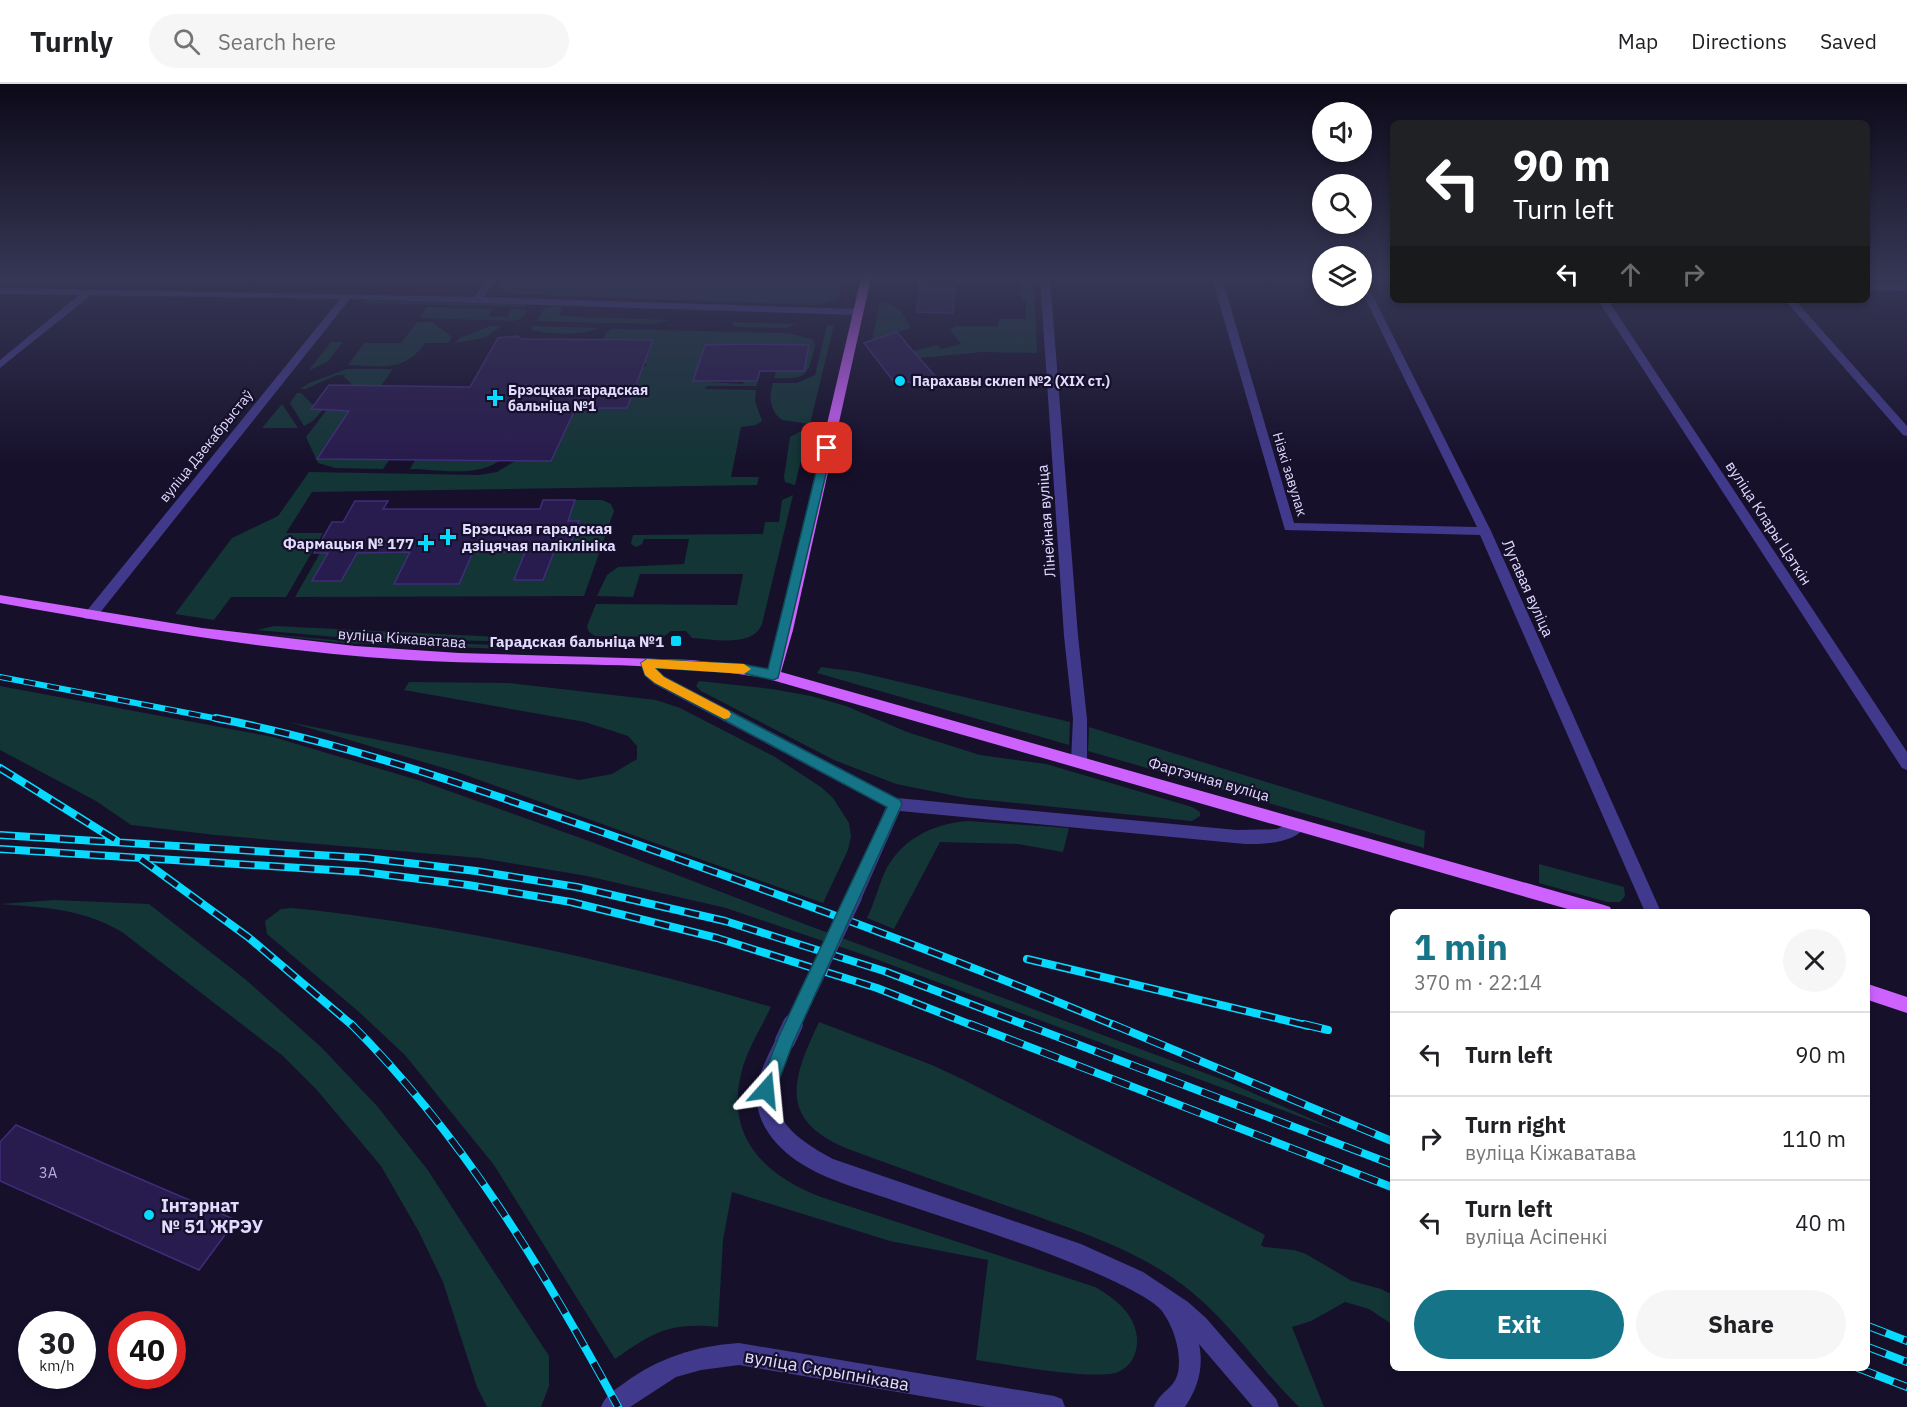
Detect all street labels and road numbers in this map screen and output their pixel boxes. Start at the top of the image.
street label: вуліца Дзекабрыстаў [155,386,257,506]
street label: Нізкі завулак [1269,430,1311,518]
street label: вуліца Клары Цэткін [1722,457,1816,589]
street label: Лінейная вуліца [1033,464,1059,578]
street label: Лугавая вуліца [1498,536,1558,640]
street label: вуліца Кіжаватава [337,624,467,652]
street label: Фартэчная вуліца [1146,753,1272,805]
street label: вуліца Скрыпнікава [743,1344,911,1396]

